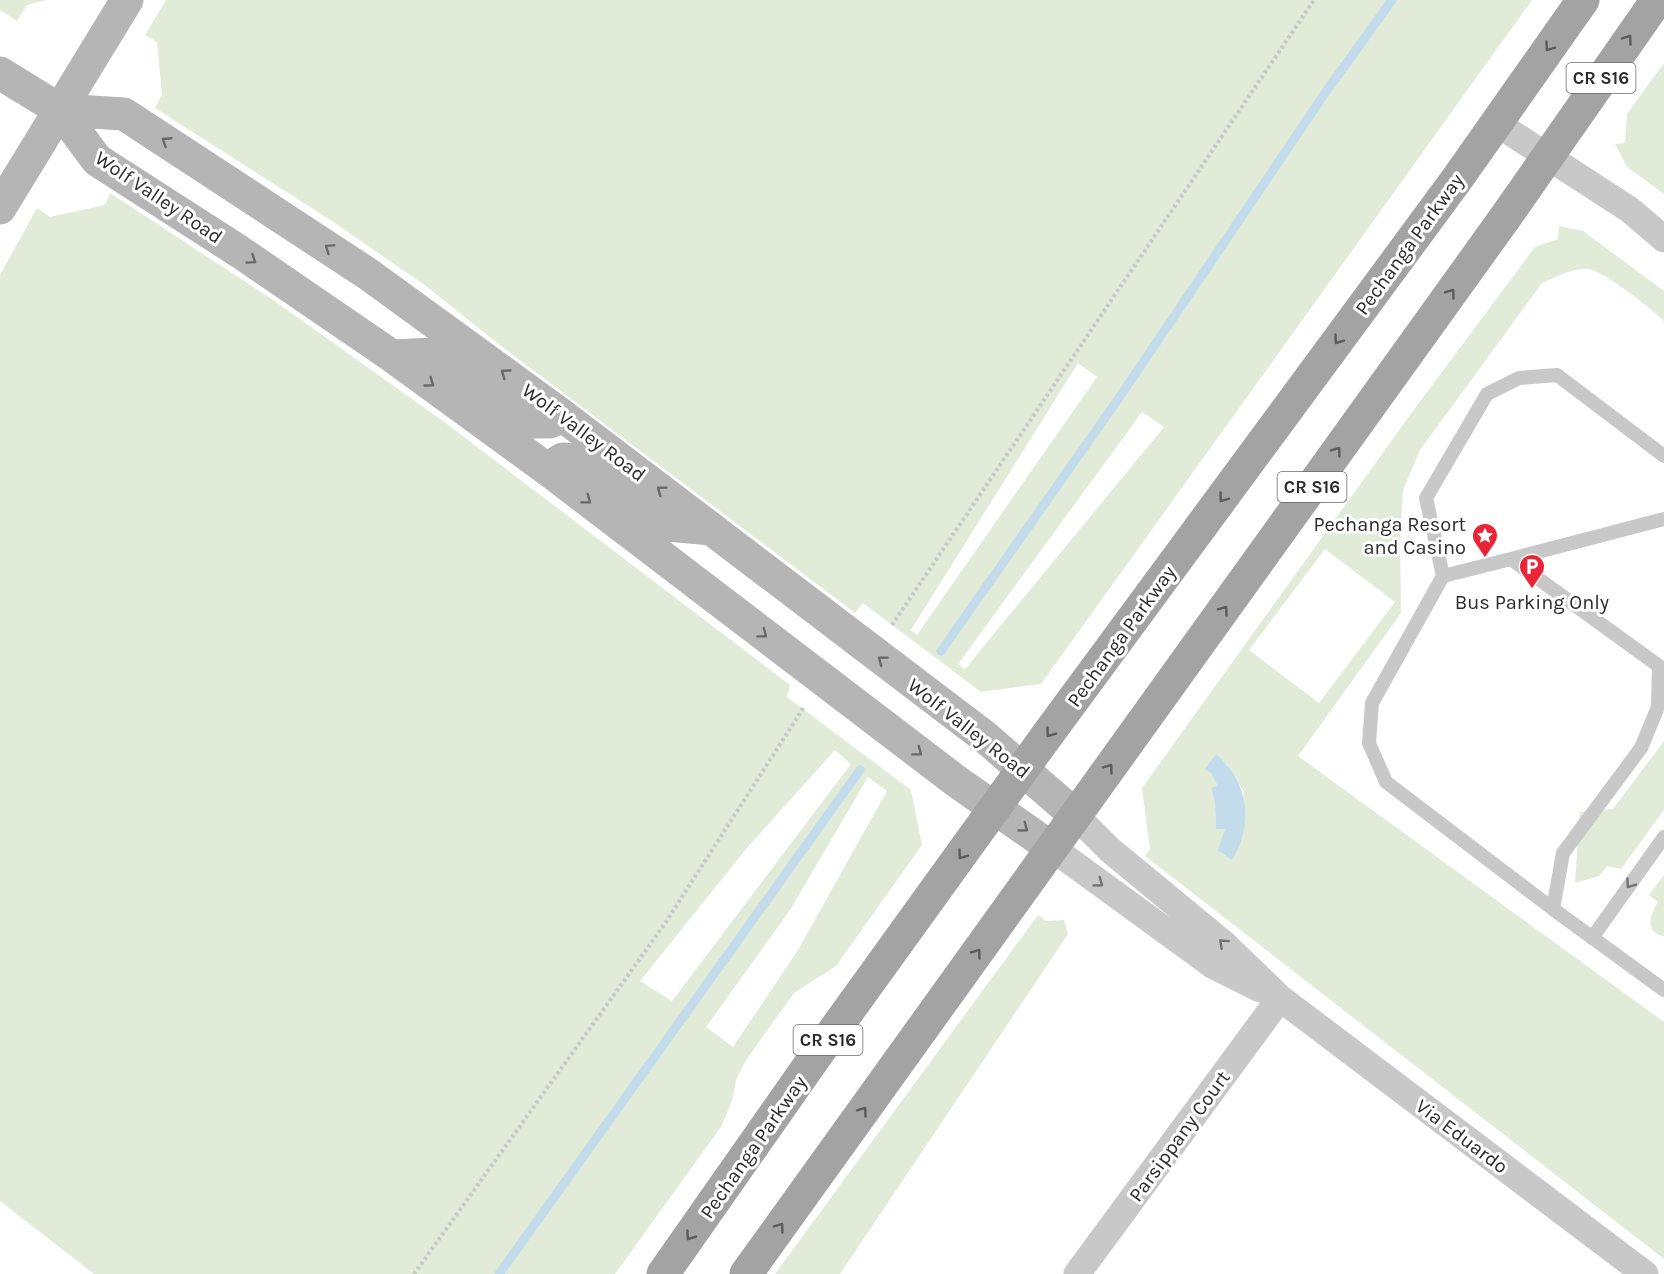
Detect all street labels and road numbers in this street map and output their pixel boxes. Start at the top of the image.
road number: CR S16 [1566,63,1636,93]
street label: Wolf Valley Road [91,146,227,248]
street label: Pechanga Parkway [1350,169,1468,320]
street label: Wolf Valley Road [517,379,650,486]
road number: CR S16 [1278,472,1346,502]
street label: Pechanga Parkway [1062,561,1180,712]
street label: Wolf Valley Road [903,674,1034,783]
road number: CR S16 [794,1025,862,1055]
street label: Parsippany Court [1124,1066,1235,1206]
street label: Pechanga Parkway [695,1071,811,1223]
street label: Via Eduardo [1411,1094,1512,1178]

